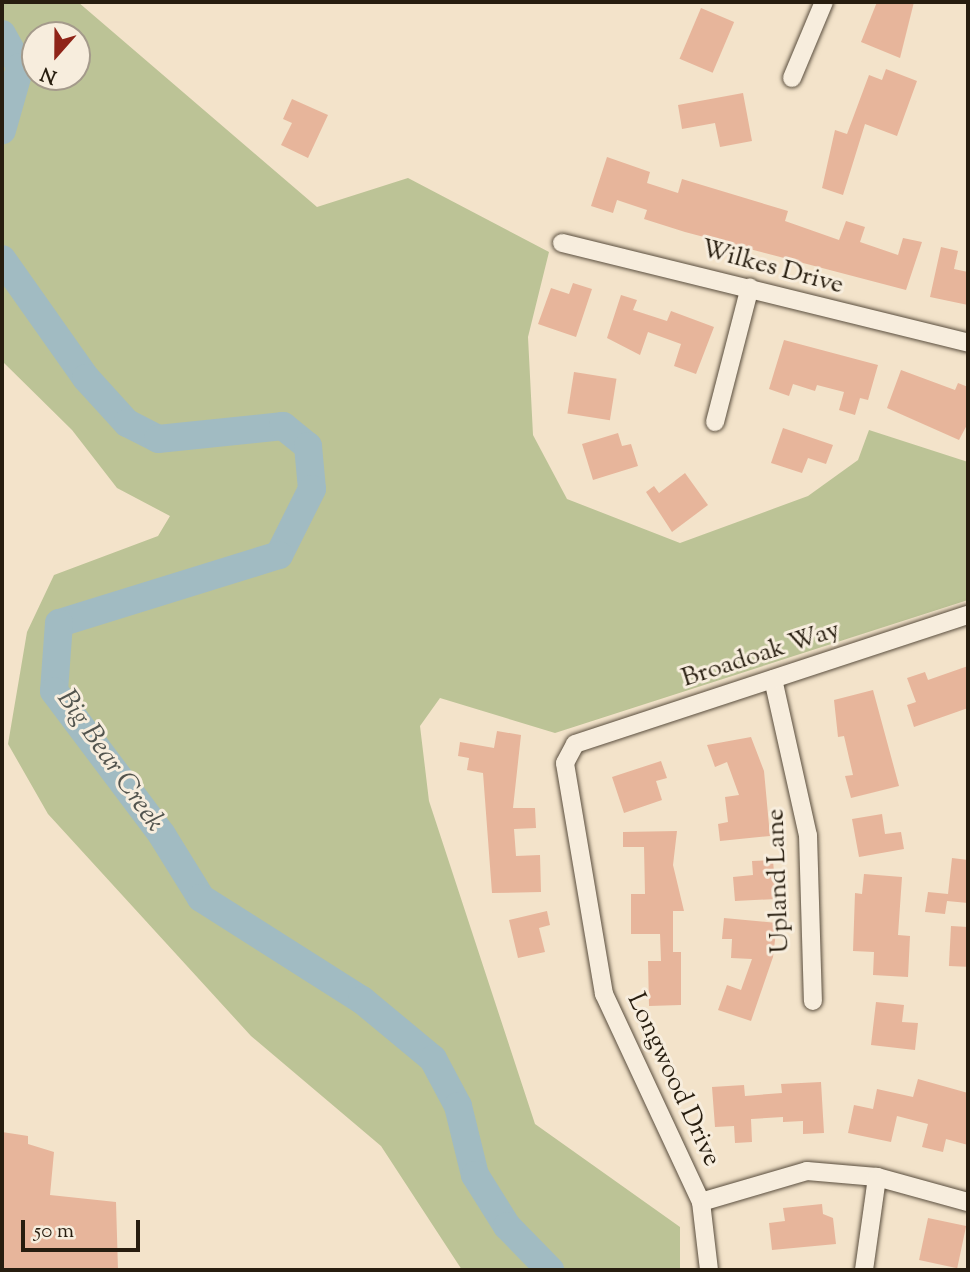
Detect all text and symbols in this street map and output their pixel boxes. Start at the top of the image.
north arrow [21,21,91,91]
text: N [37,59,61,90]
street label: Wilkes Drive [697,234,847,302]
street label: Broadoak Way [678,615,844,695]
water label: Big Bear Creek [49,684,171,838]
street label: Upland Lane [761,808,797,954]
street label: Longwood Drive [619,988,727,1172]
scale bar [24,1206,144,1250]
text: 50 m [34,1217,74,1247]

